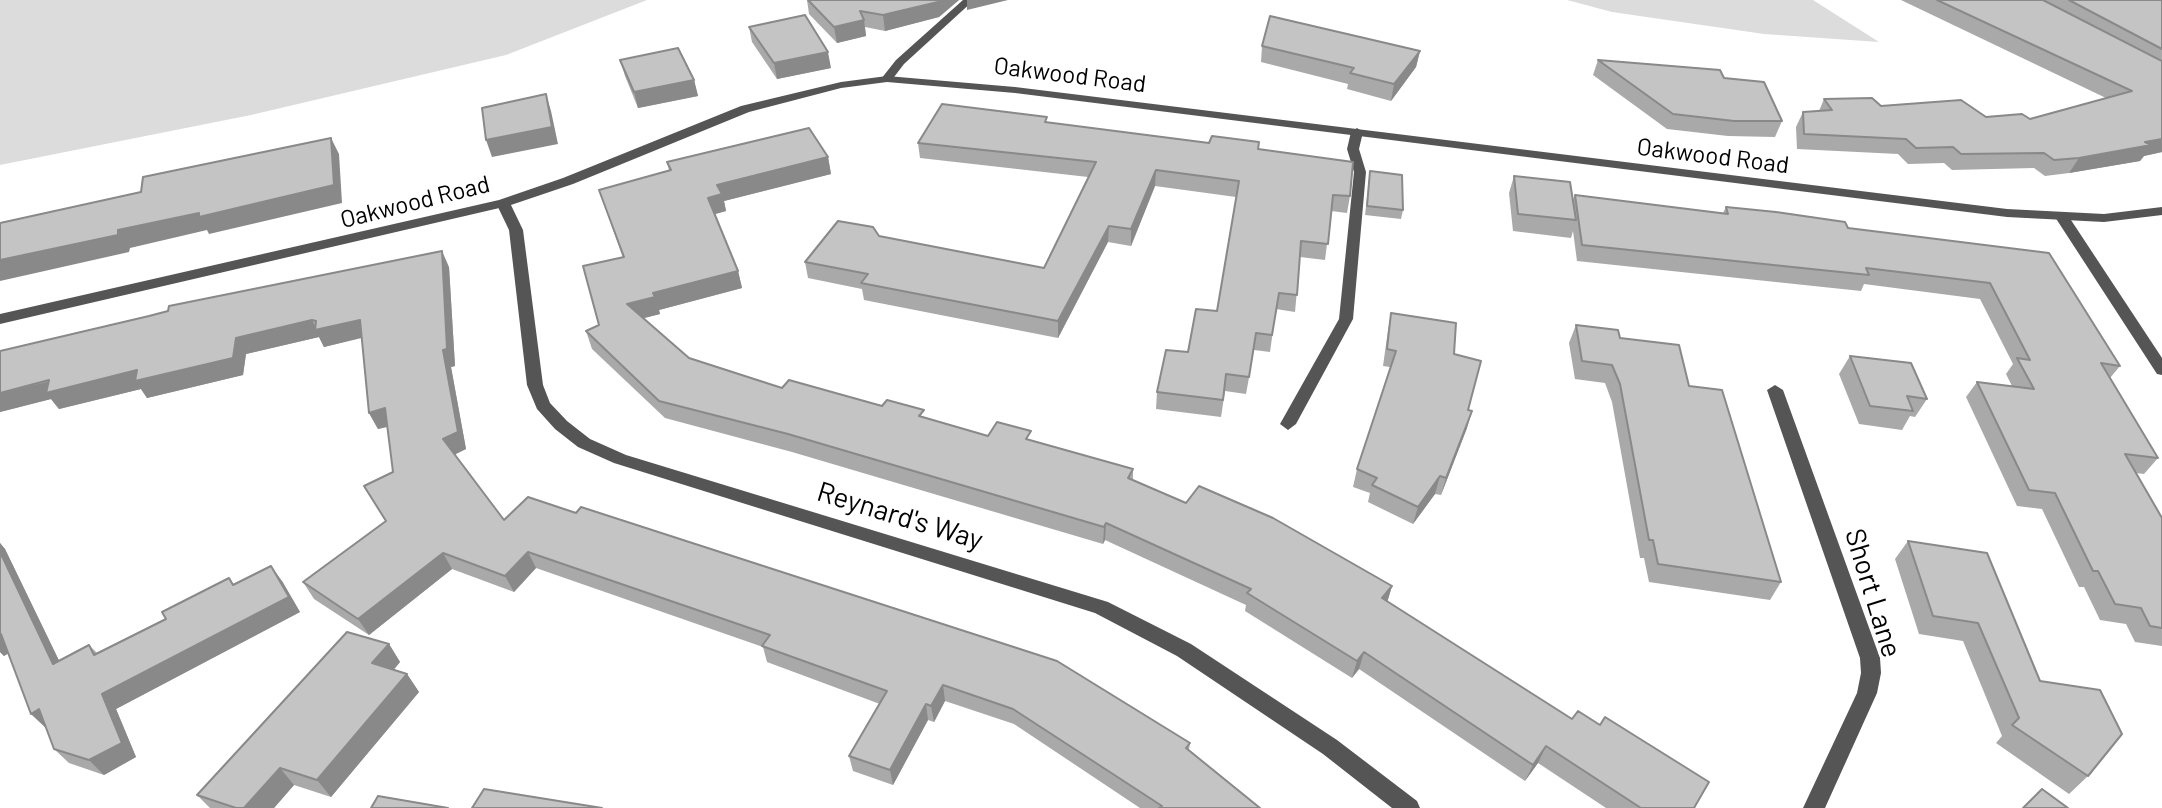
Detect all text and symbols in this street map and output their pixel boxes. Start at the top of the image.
street label: Oakwood Road [992,51,1148,99]
street label: Oakwood Road [1635,132,1791,180]
street label: Oakwood Road [337,170,493,234]
street label: Reynard's Way [813,475,987,557]
street label: Short Lane [1838,525,1908,661]

